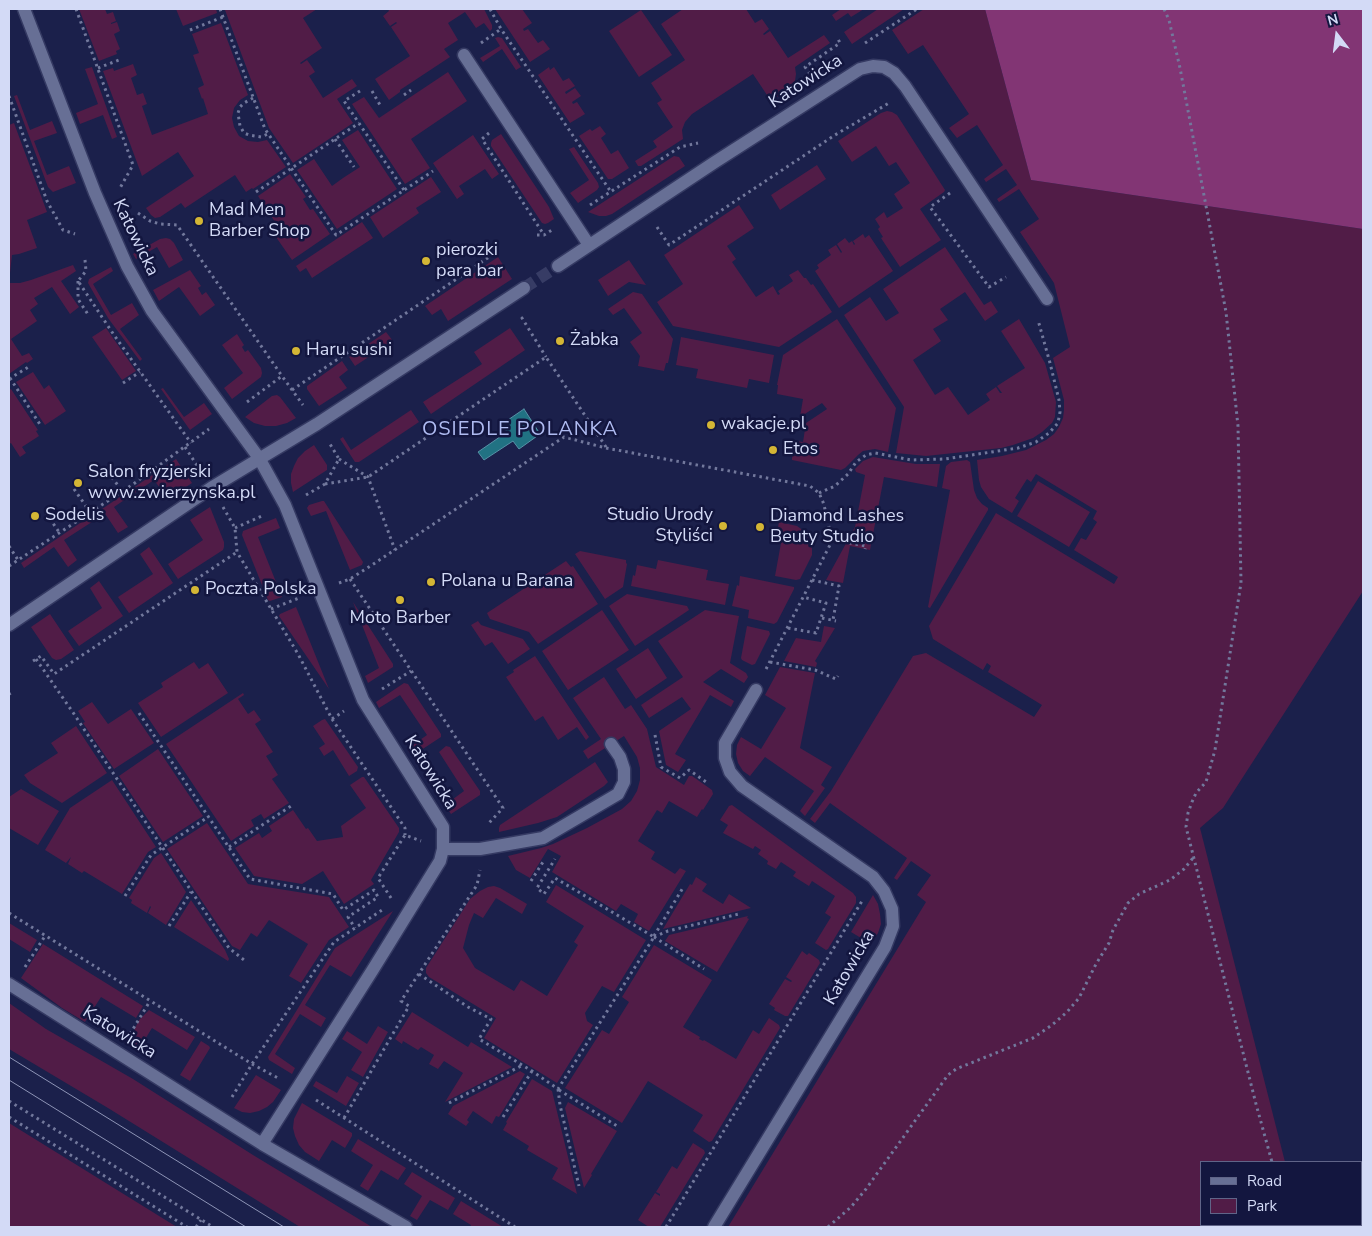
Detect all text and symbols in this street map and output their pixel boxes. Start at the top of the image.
text: N [1325,9,1341,31]
north arrow [1312,10,1362,60]
street label: Katowicka [765,50,847,114]
street label: Katowicka [107,196,163,280]
place label: Mad Men Barber Shop [209,200,310,242]
marker: Mad Men Barber Shop [193,215,205,227]
place label: pierozki para bar [436,240,503,282]
marker: pierozki para bar [420,255,432,267]
place label: Żabka [570,330,619,352]
marker: Żabka [554,335,566,347]
place label: Haru sushi [306,340,392,362]
marker: Haru sushi [290,345,302,357]
place label: wakacje.pl [721,414,806,436]
district label: OSIEDLE POLANKA [420,418,620,442]
marker: wakacje.pl [705,419,717,431]
place label: Etos [783,439,818,461]
marker: Etos [767,444,779,456]
place label: Salon fryzjerski www.zwierzynska.pl [88,462,256,504]
marker: Salon fryzjerski www.zwierzynska.pl [72,477,84,489]
place label: Sodelis [45,505,104,527]
place label: Studio Urody Styliści [607,505,713,548]
place label: Diamond Lashes Beuty Studio [770,506,904,548]
marker: Sodelis [29,510,41,522]
marker: Studio Urody Styliści [717,520,729,532]
marker: Diamond Lashes Beuty Studio [754,521,766,533]
place label: Polana u Barana [441,571,573,593]
marker: Polana u Barana [425,576,437,588]
place label: Poczta Polska [205,579,316,601]
marker: Poczta Polska [189,584,201,596]
marker: Moto Barber [394,594,406,606]
place label: Moto Barber [350,608,450,630]
street label: Katowicka [399,732,461,814]
street label: Katowicka [820,927,880,1009]
street label: Katowicka [78,1002,160,1064]
legend [1200,1161,1362,1226]
text: Road [1247,1171,1282,1191]
text: Park [1247,1196,1277,1216]

